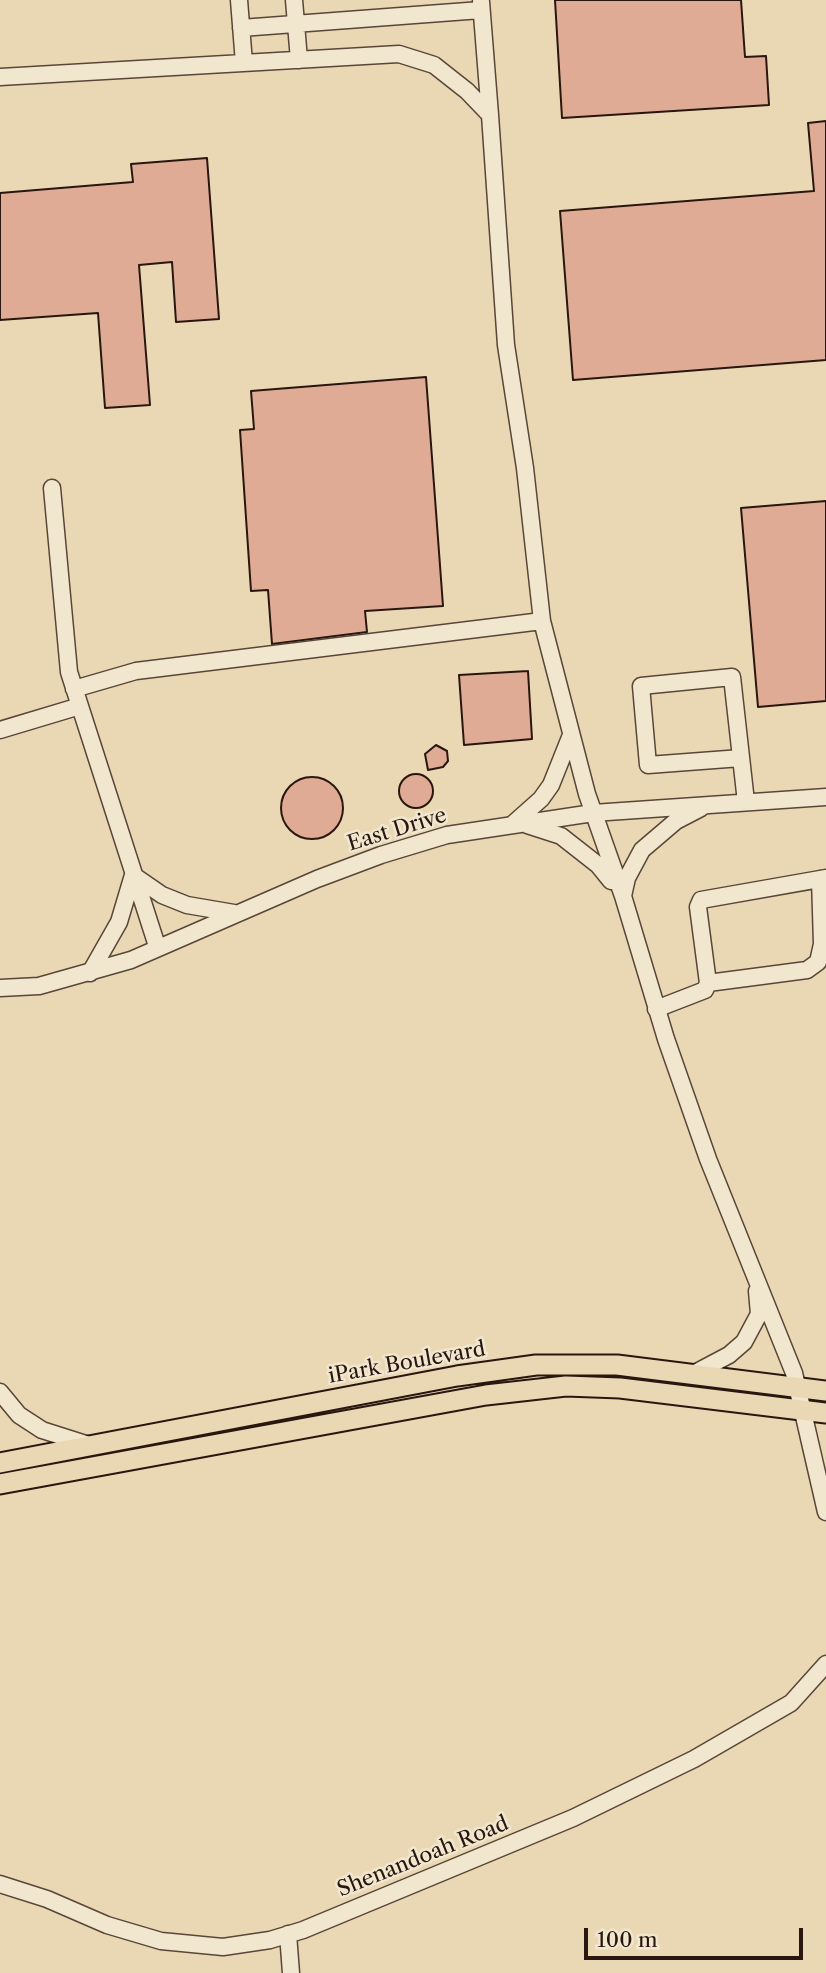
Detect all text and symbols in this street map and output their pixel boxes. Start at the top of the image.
street label: East Drive [344,803,450,857]
street label: iPark Boulevard [327,1337,487,1389]
street label: Shenandoah Road [334,1811,512,1903]
scale bar [588,1913,807,1957]
text: 100 m [597,1927,658,1952]

